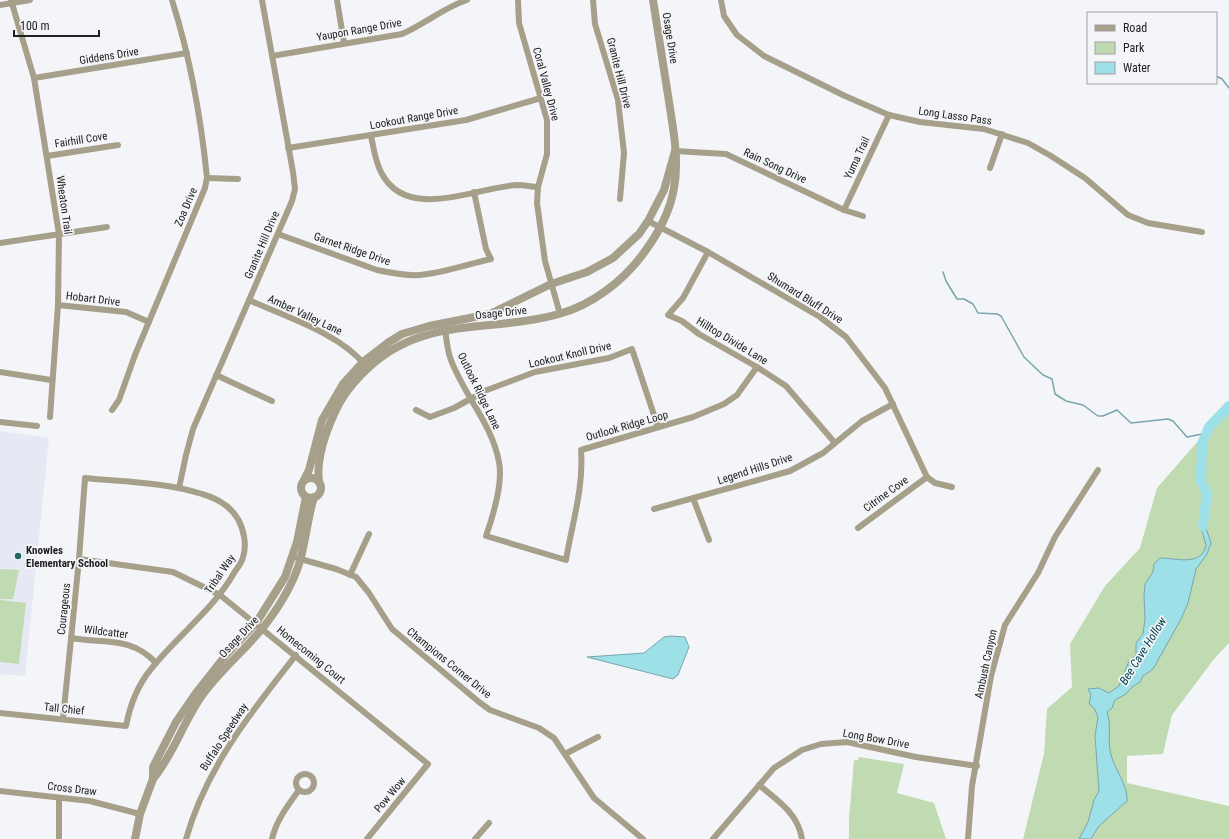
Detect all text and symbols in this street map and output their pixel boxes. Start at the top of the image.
street label: Osage Drive [660,11,680,65]
scale bar [14,12,99,38]
legend [1087,12,1217,84]
street label: Yaupon Range Drive [315,16,403,44]
text: 100 m [20,19,50,33]
text: Road [1123,21,1147,35]
street label: Granite Hill Drive [604,36,634,110]
text: Park [1123,41,1145,55]
street label: Giddens Drive [78,45,140,67]
street label: Coral Valley Drive [530,46,562,122]
text: Water [1123,61,1151,75]
street label: Lookout Range Drive [369,104,459,132]
street label: Long Lasso Pass [917,104,993,128]
street label: Fairhill Cove [54,129,108,151]
street label: Yuma Trail [841,135,873,181]
street label: Rain Song Drive [741,146,809,186]
street label: Wheaton Trail [53,175,75,235]
street label: Zoa Drive [172,186,200,228]
street label: Granite Hill Drive [242,209,282,281]
street label: Garnet Ridge Drive [312,230,392,268]
street label: Shumard Bluff Drive [765,270,845,326]
street label: Hobart Drive [65,289,121,309]
street label: Amber Valley Lane [266,292,344,338]
street label: Osage Drive [474,304,528,322]
street label: Hilltop Divide Lane [694,315,770,367]
street label: Lookout Knoll Drive [528,339,612,371]
street label: Outlook Ridge Lane [455,350,503,432]
street label: Outlook Ridge Loop [584,408,670,444]
street label: Legend Hills Drive [716,451,794,487]
street label: Citrine Cove [861,473,911,515]
place label: Knowles Elementary School [26,544,108,570]
marker: Knowles Elementary School [13,551,23,561]
street label: Tribal Way [202,551,238,596]
street label: Courageous [55,583,73,635]
street label: Osage Drive [217,614,261,660]
water label: Bee Cave Hollow [1117,614,1170,687]
street label: Wildcatter [83,623,129,641]
street label: Homecoming Court [274,623,348,687]
street label: Champions Corner Drive [404,625,494,701]
street label: Ambush Canyon [972,628,1000,700]
street label: Tall Chief [43,700,85,718]
street label: Buffalo Speedway [197,700,251,773]
street label: Long Bow Drive [842,727,910,751]
street label: Pow Wow [371,775,409,815]
street label: Cross Draw [47,780,97,798]

